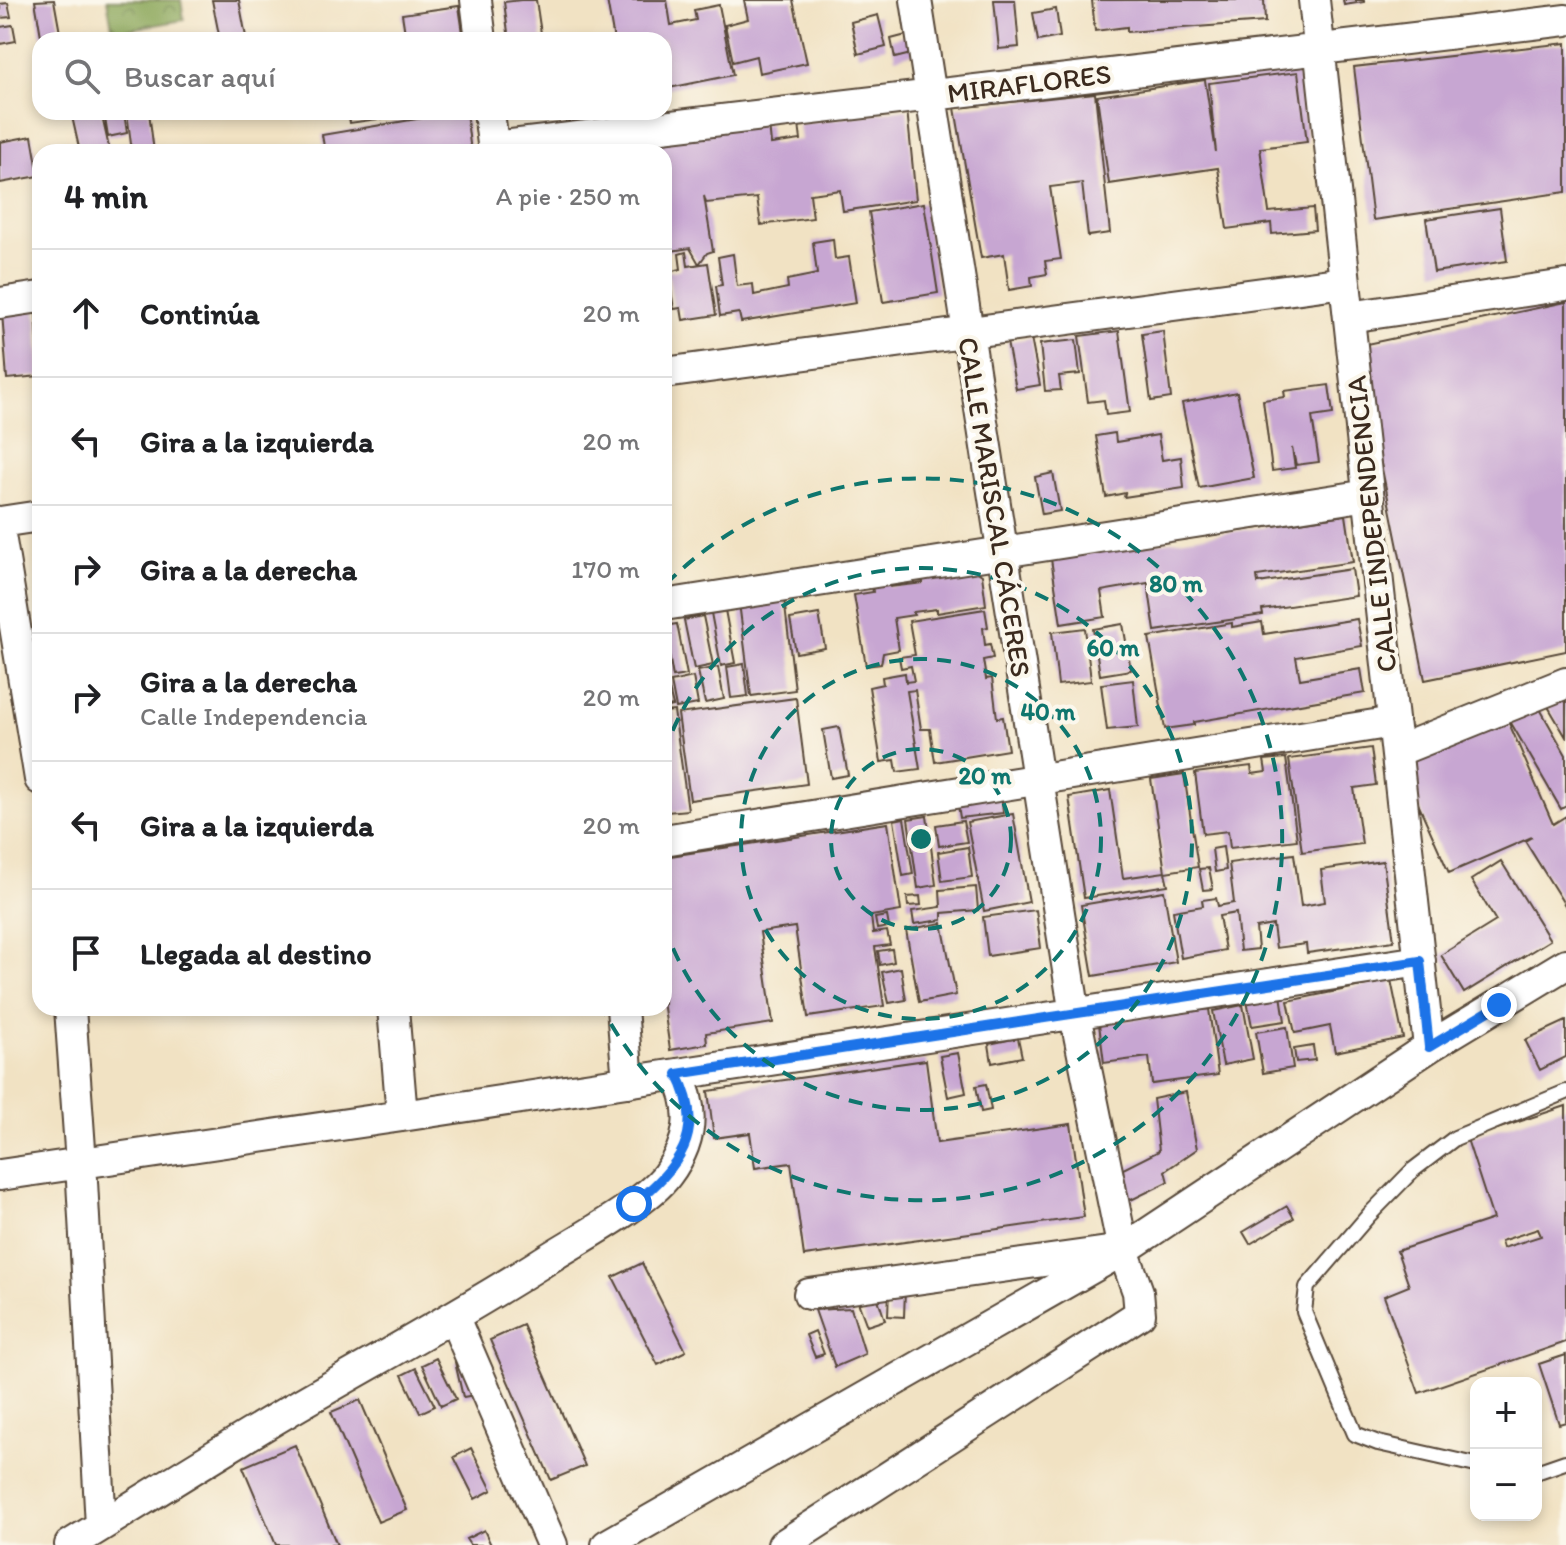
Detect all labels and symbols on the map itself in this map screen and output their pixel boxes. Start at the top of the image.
street label: MIRAFLORES [945,56,1113,110]
street label: CALLE MARISCAL CÁCERES [951,335,1039,679]
street label: CALLE INDEPENDENCIA [1339,374,1403,674]
text: 80 m [1149,569,1204,598]
text: 60 m [1086,633,1140,662]
text: 40 m [1021,697,1076,726]
text: 20 m [959,761,1012,790]
centre of rings [907,825,935,853]
route end [1481,987,1517,1023]
route start [616,1186,652,1222]

